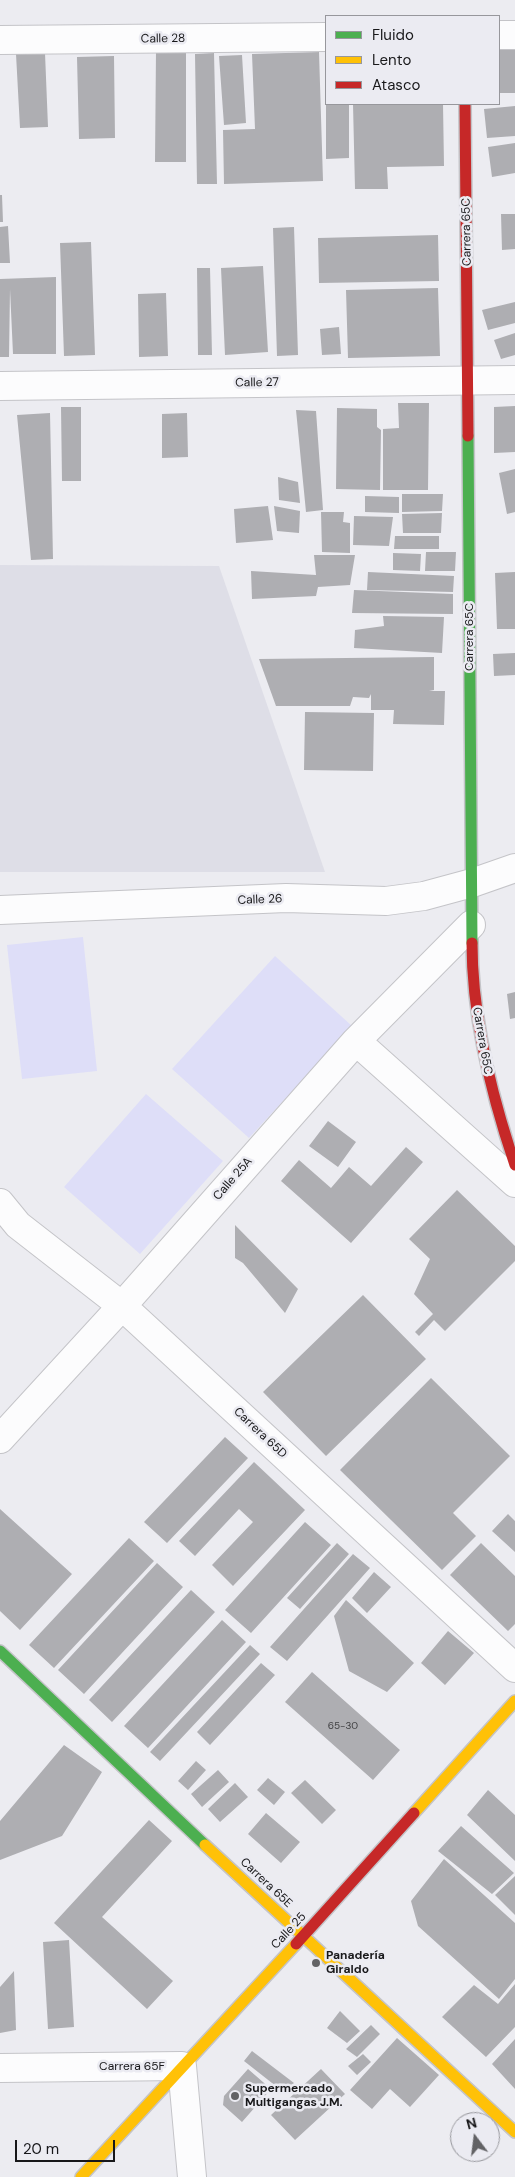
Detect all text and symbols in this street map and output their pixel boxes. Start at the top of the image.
legend [325,15,500,105]
text: Fluido [372,25,414,45]
street label: Calle 28 [141,31,185,47]
text: Lento [372,50,411,70]
text: Atasco [372,75,420,95]
street label: Carrera 65C [459,198,475,266]
street label: Calle 27 [235,375,279,391]
street label: Carrera 65C [463,603,477,671]
street label: Calle 26 [237,892,283,908]
street label: Carrera 65C [469,1006,495,1076]
street label: Calle 25A [210,1155,256,1203]
street label: Carrera 65D [230,1405,290,1461]
house number: 65-30 [328,1720,358,1732]
street label: Carrera 65E [237,1855,295,1911]
street label: Calle 25 [268,1910,310,1952]
place label: Panadería Giraldo [326,1949,385,1977]
marker: Panadería Giraldo [310,1957,322,1969]
street label: Carrera 65F [99,2060,165,2074]
place label: Supermercado Multigangas J.M. [245,2082,343,2110]
marker: Supermercado Multigangas J.M. [229,2090,241,2102]
north arrow [450,2112,500,2162]
text: N [464,2113,479,2133]
scale bar [18,2130,118,2162]
text: 20 m [23,2139,59,2159]

